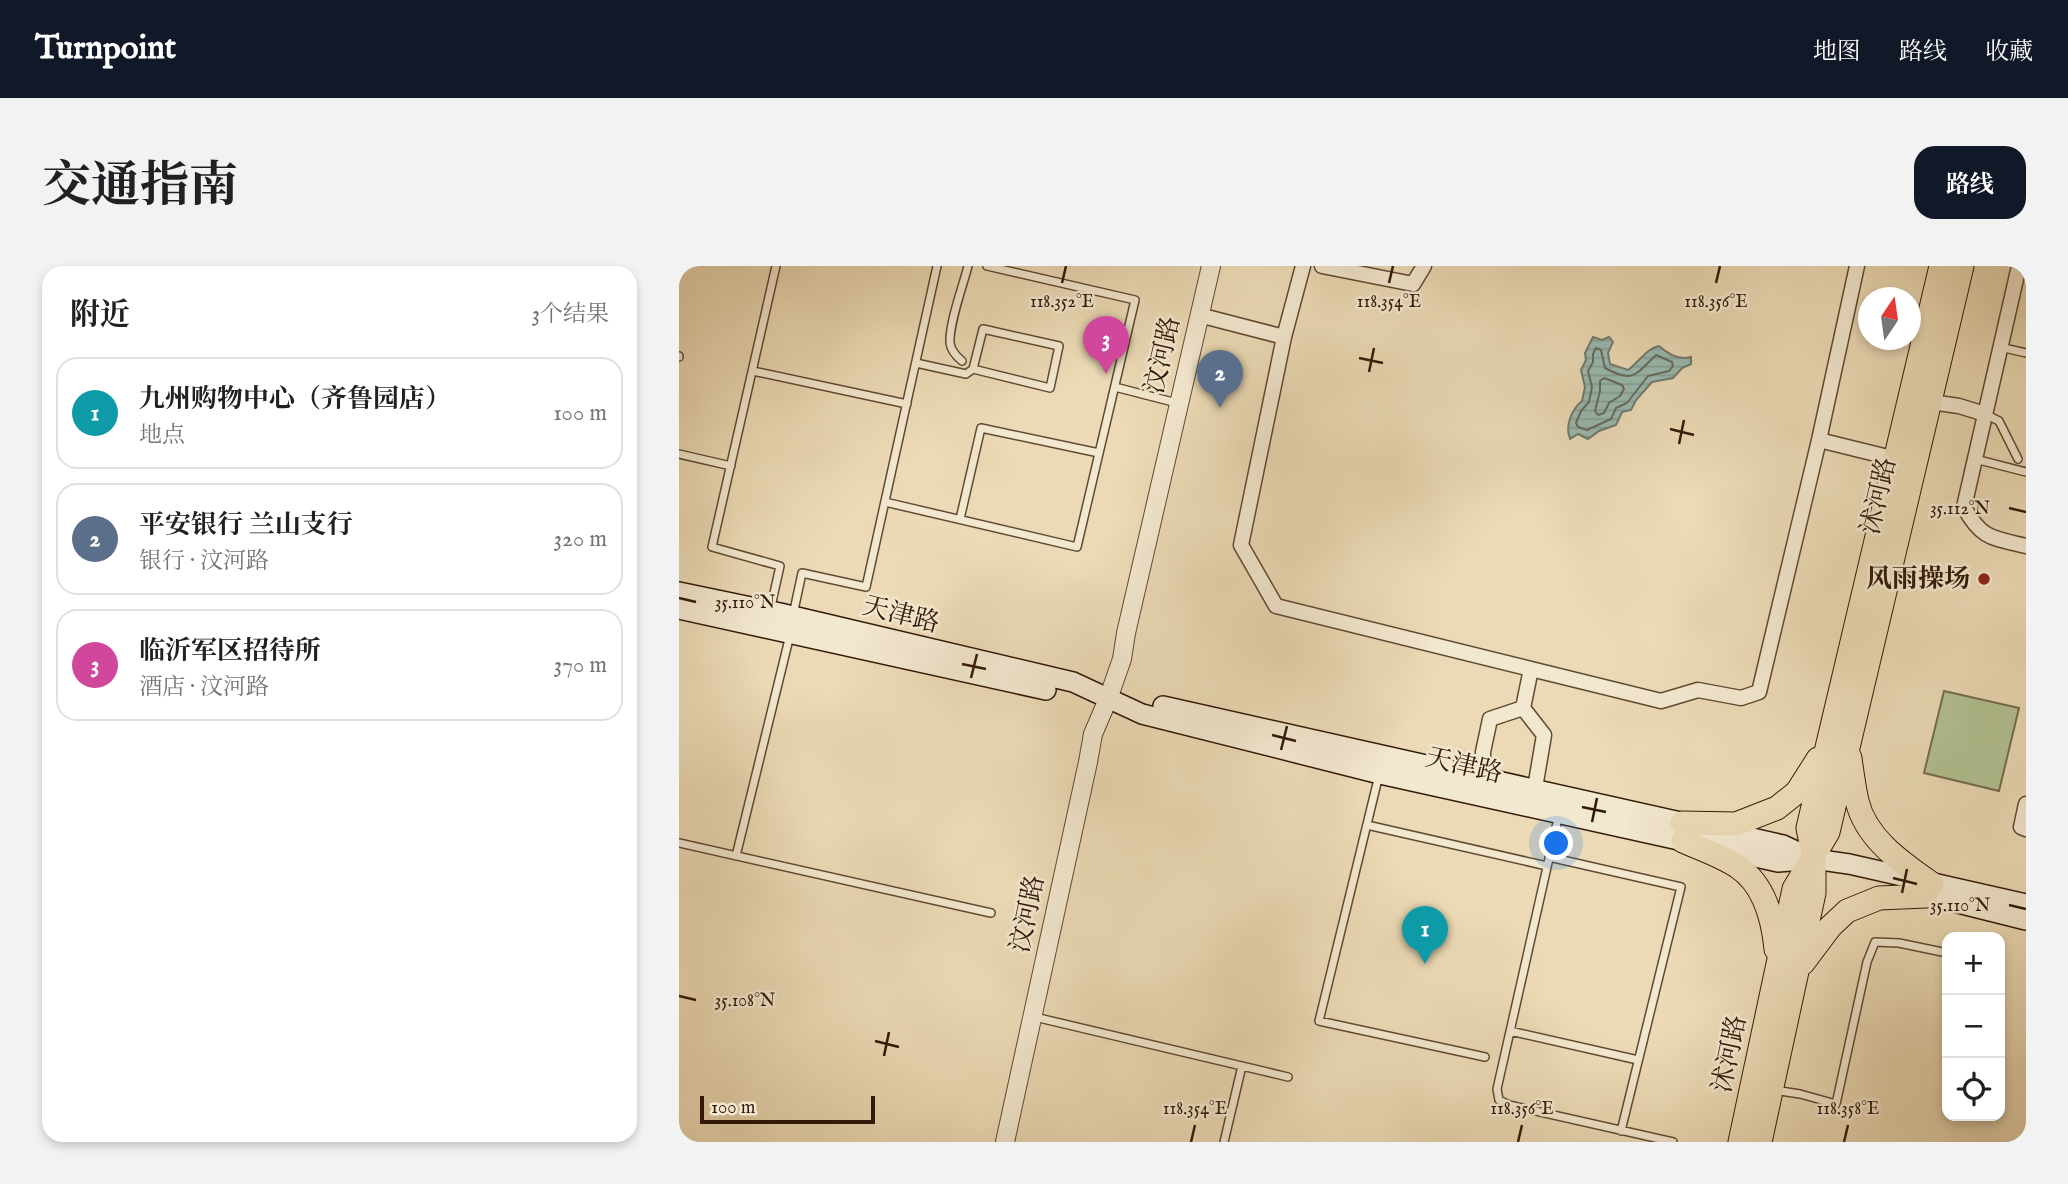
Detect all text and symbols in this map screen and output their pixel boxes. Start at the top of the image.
text: Turnpoint [35,28,176,70]
text: 地图 [1813,37,1861,68]
text: 路线 [1899,37,1947,68]
text: 收藏 [1985,37,2033,68]
button: 路线 [1914,146,2026,219]
text: 交通指南 [42,157,238,219]
north arrow [1858,287,1921,350]
text: 118.352°E [1030,291,1094,314]
text: 118.354°E [1357,291,1421,314]
text: 118.356°E [1684,291,1748,314]
text: 附近 [70,297,130,335]
text: 3个结果 [531,300,609,329]
street label: 汶河路 [1138,313,1188,397]
pin: 3 [1083,316,1129,374]
pin: 2 [1197,350,1243,408]
text: 九州购物中心（齐鲁园店） [139,383,451,416]
text: 1 [91,399,99,428]
text: 100 m [553,399,607,428]
text: 地点 [139,421,185,450]
street label: 沭河路 [1854,454,1904,538]
text: 35.112°N [1930,498,1991,521]
text: 平安银行 兰山支行 [139,509,353,542]
text: 2 [90,525,100,554]
text: 320 m [554,525,607,554]
text: 银行 · 汶河路 [139,547,269,576]
place label: 风雨操场 [1866,563,1970,596]
marker: 风雨操场 [1976,571,1992,587]
street label: 天津路 [859,590,943,640]
text: 35.110°N [715,592,776,615]
text: 临沂军区招待所 [139,635,321,668]
text: 3 [91,651,99,680]
text: 370 m [554,651,607,680]
text: 酒店 · 汶河路 [139,673,269,702]
street label: 天津路 [1422,741,1506,791]
your location [1539,826,1573,860]
street label: 汶河路 [1004,872,1052,956]
text: 35.110°N [1930,895,1991,918]
pin: 1 [1402,906,1448,964]
map controls [1942,932,2005,1121]
button: + [1942,932,2005,995]
text: 35.108°N [715,990,776,1013]
button: − [1942,995,2005,1058]
street label: 沭河路 [1706,1012,1754,1096]
button: locate [1942,1058,2005,1121]
scale bar [700,1093,875,1125]
text: 100 m [711,1096,755,1120]
text: 118.354°E [1163,1098,1227,1121]
text: 118.356°E [1490,1098,1554,1121]
text: 118.358°E [1817,1098,1879,1121]

